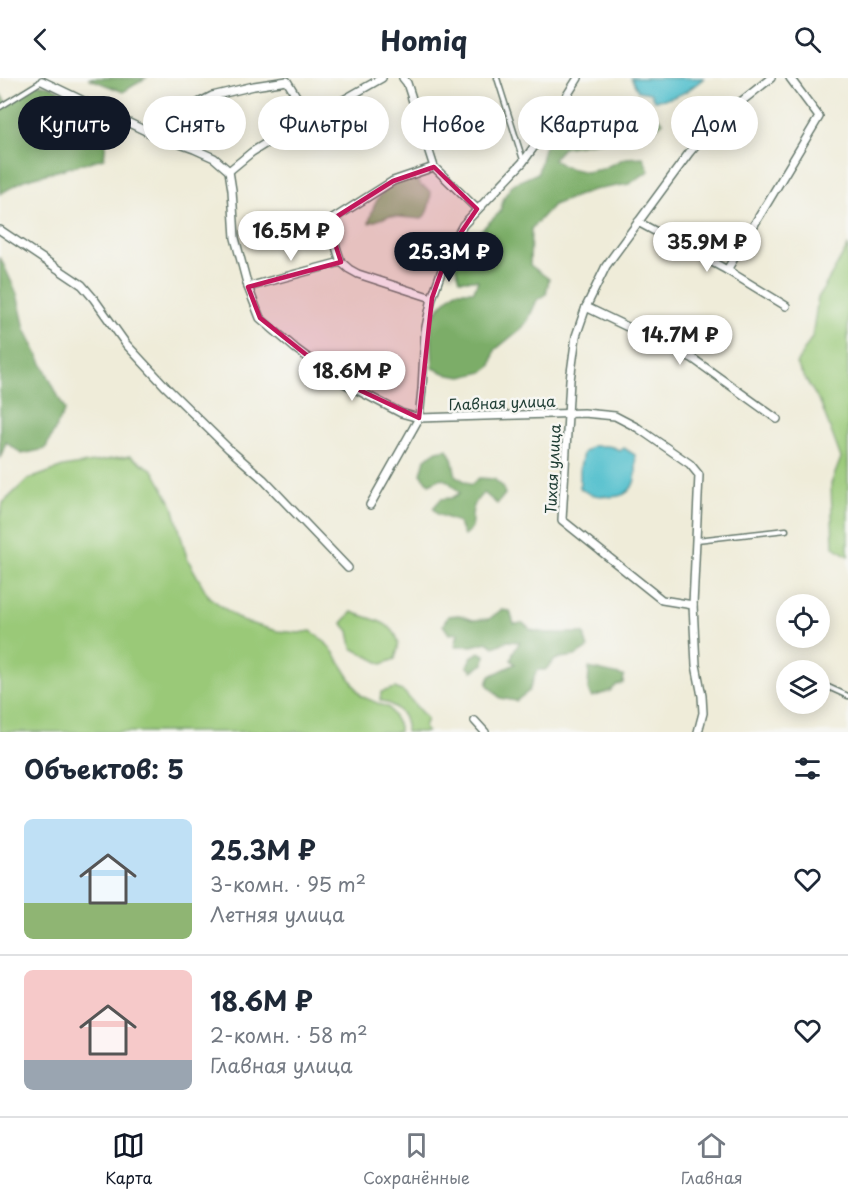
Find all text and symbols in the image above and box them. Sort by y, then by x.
text: Homiq [380,19,468,60]
icon: back [24,23,57,56]
icon: search [791,23,824,56]
chip: Купить [18,96,131,150]
chip: Снять [143,96,246,150]
chip: Фильтры [258,96,389,150]
chip: Новое [401,96,506,150]
chip: Квартира [518,96,659,150]
chip: Дом [671,96,758,150]
pin: 16.5M ₽ [236,211,346,262]
text: 16.5M ₽ [252,215,330,245]
pin: 35.9M ₽ [652,222,762,273]
text: 35.9M ₽ [667,226,747,256]
pin: 25.3M ₽ [394,232,504,283]
text: 25.3M ₽ [408,236,490,266]
pin: 14.7M ₽ [625,315,735,366]
text: 14.7M ₽ [641,319,719,349]
pin: 18.6M ₽ [297,351,407,402]
text: 18.6M ₽ [312,355,392,385]
street label: Главная улица [448,389,556,415]
street label: Тихая улица [538,423,566,515]
map controls [776,594,830,714]
button: locate [776,594,830,648]
button: layers [776,660,830,714]
text: Объектов: 5 [24,749,184,788]
icon: filters [791,752,824,785]
text: 25.3M ₽ [210,830,316,869]
icon: home [72,843,144,915]
icon: heart [791,863,824,896]
text: 3-комн. · 95 m² [210,869,366,899]
text: Летняя улица [210,899,344,929]
text: 18.6M ₽ [210,981,313,1020]
icon: home [72,994,144,1066]
icon: heart [791,1014,824,1047]
text: 2-комн. · 58 m² [210,1020,368,1050]
text: Главная улица [210,1050,353,1080]
tab: Карта [105,1129,152,1189]
tab: Сохранённые [363,1129,470,1189]
tab: Главная [681,1129,743,1189]

